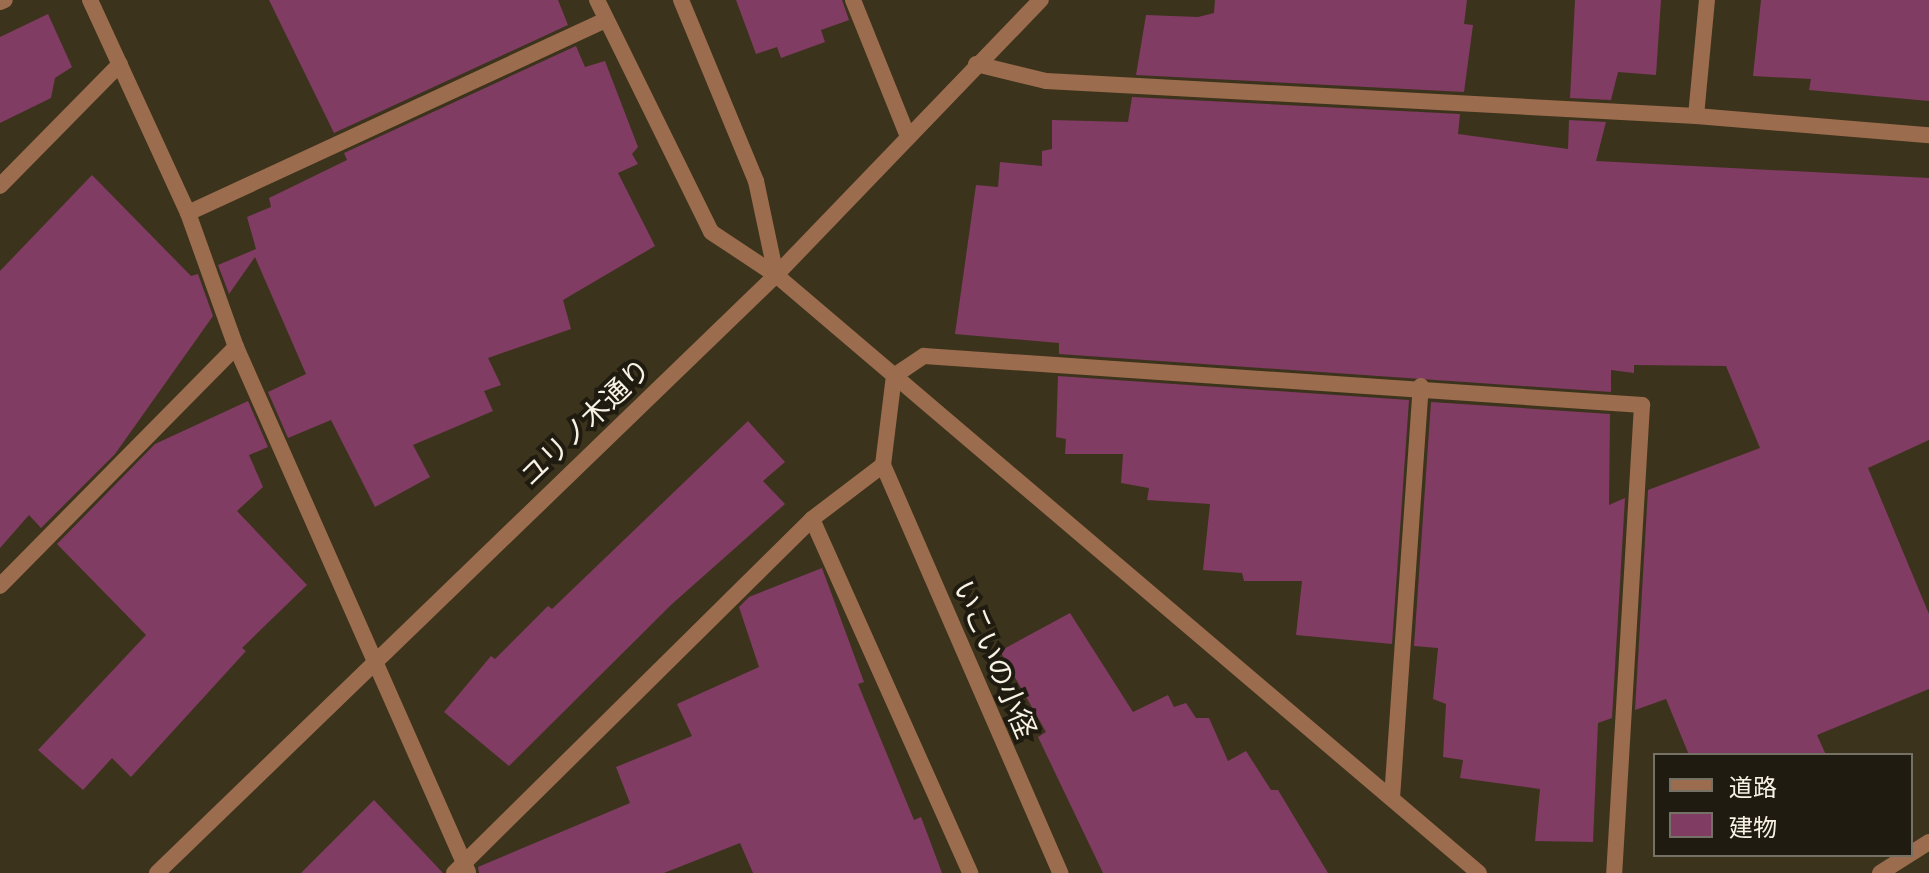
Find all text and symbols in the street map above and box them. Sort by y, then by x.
street label: ユリノ木通り [513,352,657,492]
street label: いこいの小径 [947,575,1043,743]
legend [1653,753,1913,857]
text: 道路 [1729,771,1777,803]
text: 建物 [1729,811,1777,843]

